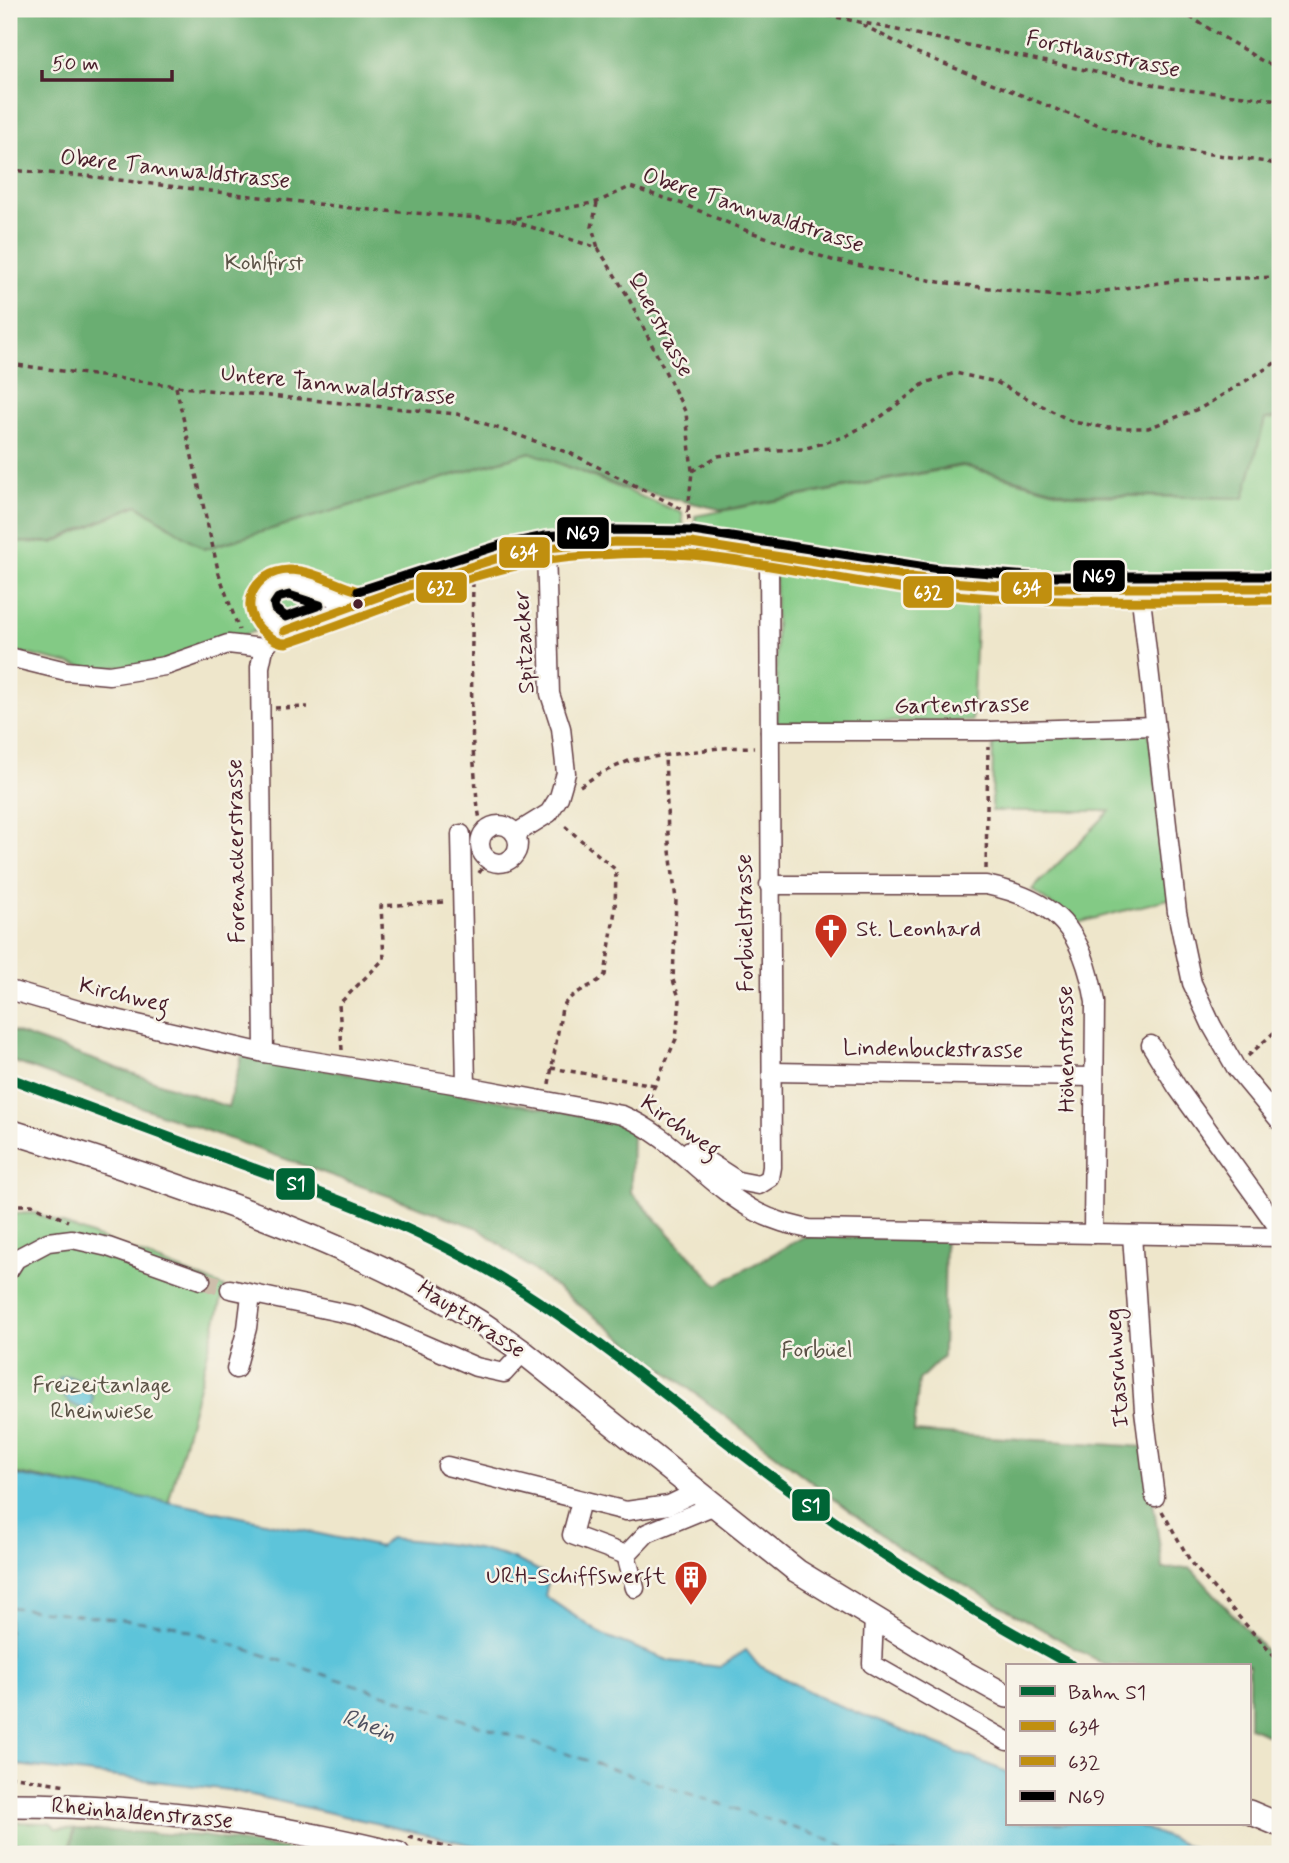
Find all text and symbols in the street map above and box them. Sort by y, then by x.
street label: Forsthausstrasse [1023,24,1183,86]
scale bar [42,38,172,82]
text: 50 m [52,50,99,78]
street label: Obere Tannwaldstrasse [59,143,291,197]
street label: Obere Tannwaldstrasse [638,161,868,261]
park label: Kohlfirst [224,249,304,279]
street label: Querstrasse [620,267,700,383]
street label: Untere Tannwaldstrasse [219,359,457,413]
line badge: N69 [556,516,610,550]
text: N69 [566,522,600,547]
line badge: 634 [498,536,551,569]
text: 634 [510,541,539,566]
line badge: N69 [1072,559,1126,593]
text: N69 [1082,565,1116,590]
line badge: 632 [415,571,468,604]
line badge: 634 [1000,571,1053,605]
line badge: 632 [902,575,955,609]
text: 632 [426,576,456,601]
text: 634 [1013,577,1042,602]
text: 632 [913,581,943,606]
street label: Spitzacker [507,589,543,695]
unlabelled marker [351,597,365,611]
street label: Gartenstrasse [894,690,1030,722]
street label: Forenackerstrasse [220,758,254,944]
street label: Forbüelstrasse [730,854,762,992]
church icon: St. Leonhard [812,911,850,960]
place label: St. Leonhard [856,915,981,945]
street label: Kirchweg [76,971,172,1023]
street label: Höhenstrasse [1051,985,1083,1113]
street label: Lindenbuckstrasse [843,1033,1023,1067]
street label: Kirchweg [633,1088,726,1167]
line badge: S1 [275,1167,316,1201]
text: S1 [286,1172,306,1197]
street label: Hauptstrasse [411,1274,531,1366]
street label: Itasruhweg [1099,1307,1139,1428]
park label: Forbüel [781,1336,853,1366]
park label: Freizeitanlage Rheinwiese [33,1371,172,1427]
line badge: S1 [791,1488,831,1522]
text: S1 [801,1494,821,1519]
building icon: URH-Schiffswerft [672,1558,710,1607]
place label: URH-Schiffswerft [486,1562,666,1592]
legend [1006,1664,1250,1825]
text: Bahn S1 [1068,1679,1146,1707]
water label: Rhein [338,1702,400,1750]
text: 634 [1068,1714,1100,1742]
text: 632 [1068,1749,1100,1777]
text: N69 [1068,1784,1105,1812]
street label: Rheinhaldenstrasse [50,1791,234,1837]

